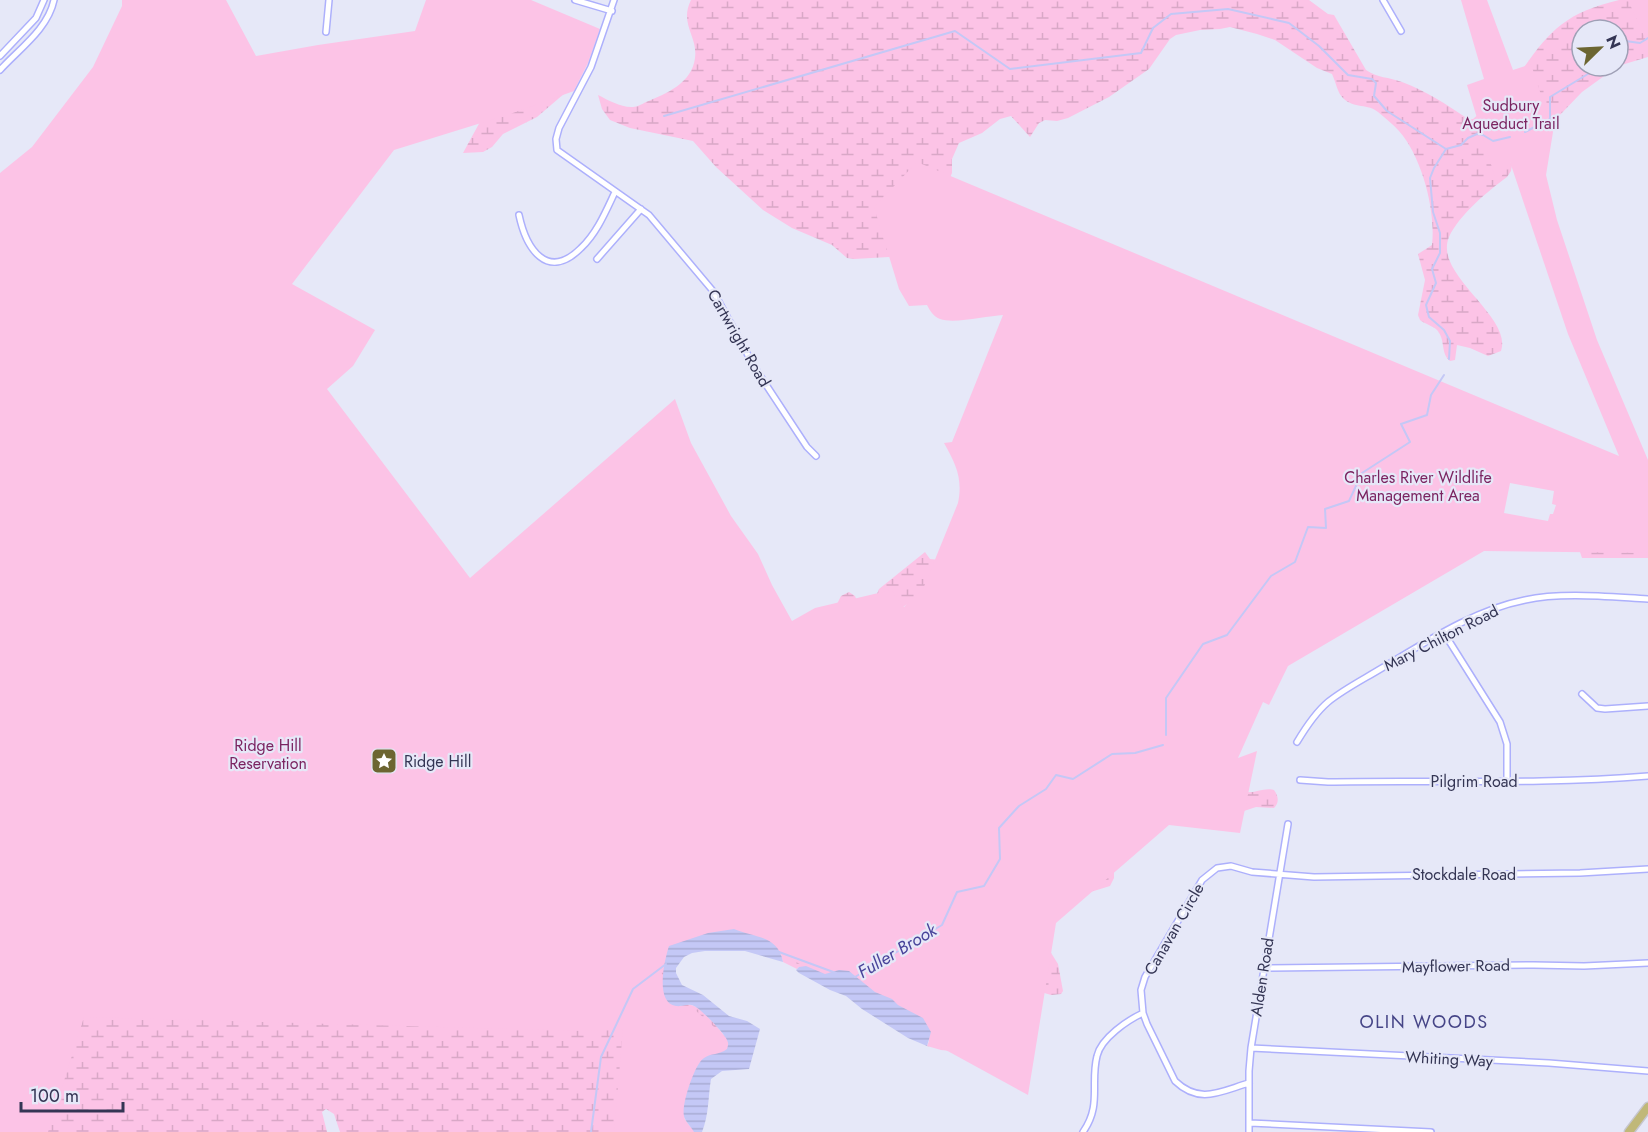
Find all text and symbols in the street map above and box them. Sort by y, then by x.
north arrow [1570,18,1630,78]
text: N [1600,32,1626,53]
park label: Sudbury Aqueduct Trail [1462,94,1560,135]
street label: Cartwright Road [702,285,776,391]
park label: Charles River Wildlife Management Area [1344,466,1492,507]
street label: Mary Chilton Road [1380,599,1502,677]
park label: Ridge Hill Reservation [229,734,307,775]
place icon: Ridge Hill [369,746,399,776]
place label: Ridge Hill [404,750,471,773]
street label: Pilgrim Road [1430,770,1518,793]
street label: Stockdale Road [1412,863,1516,886]
street label: Canavan Circle [1138,879,1210,979]
water label: Fuller Brook [852,916,943,985]
street label: Alden Road [1244,936,1280,1018]
street label: Mayflower Road [1402,954,1510,978]
district label: OLIN WOODS [1359,1009,1489,1035]
street label: Whiting Way [1405,1045,1494,1073]
scale bar [21,1075,123,1113]
text: 100 m [30,1083,79,1109]

